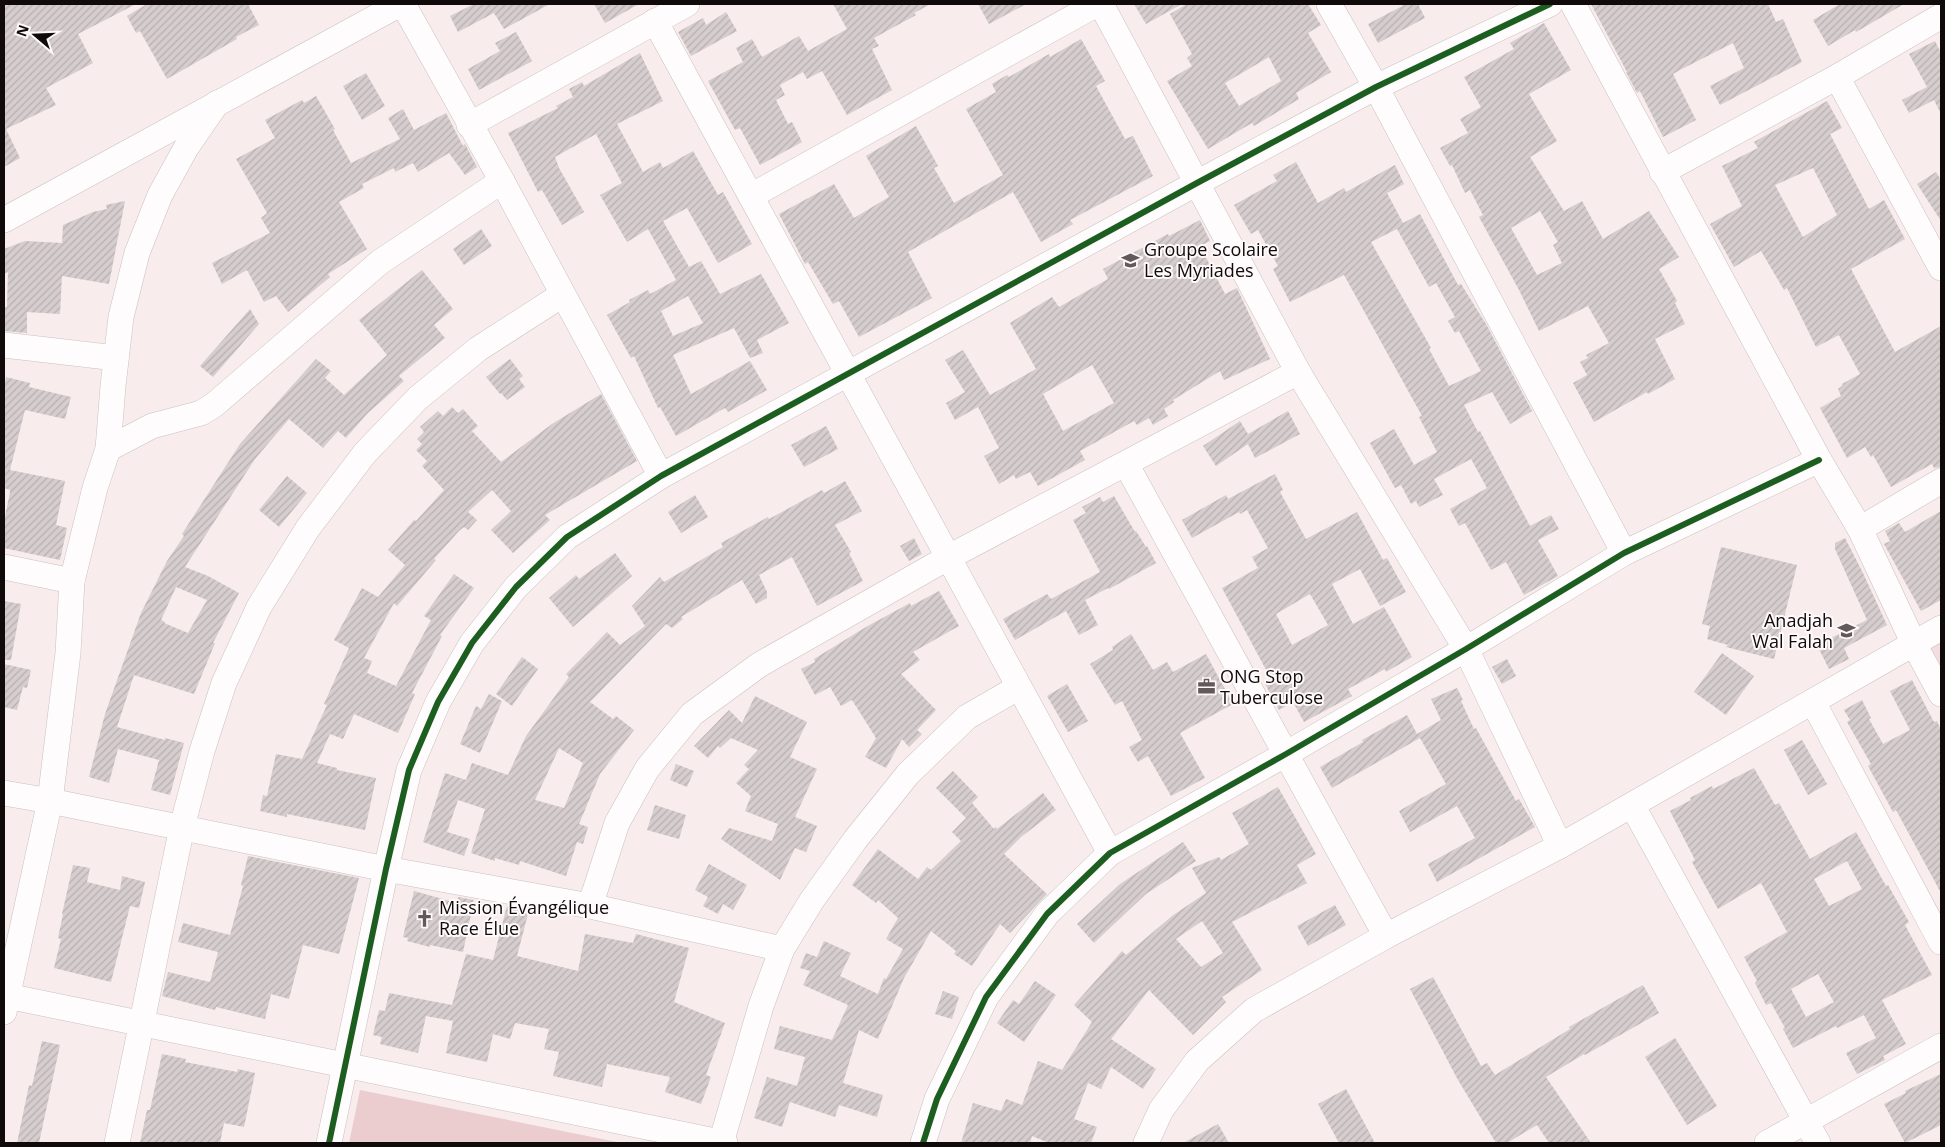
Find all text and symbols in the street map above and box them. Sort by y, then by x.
north arrow [10,10,60,60]
text: N [11,22,33,39]
place label: Groupe Scolaire Les Myriades [1144,237,1278,282]
school or university icon: Groupe Scolaire Les Myriades [1120,250,1140,270]
place label: Anadjah Wal Falah [1752,608,1833,653]
school or university icon: Anadjah Wal Falah [1837,621,1857,641]
place label: ONG Stop Tuberculose [1220,664,1323,709]
office icon: ONG Stop Tuberculose [1196,677,1216,697]
place label: Mission Évangélique Race Élue [439,895,609,940]
church icon: Mission Évangélique Race Élue [415,908,435,928]

